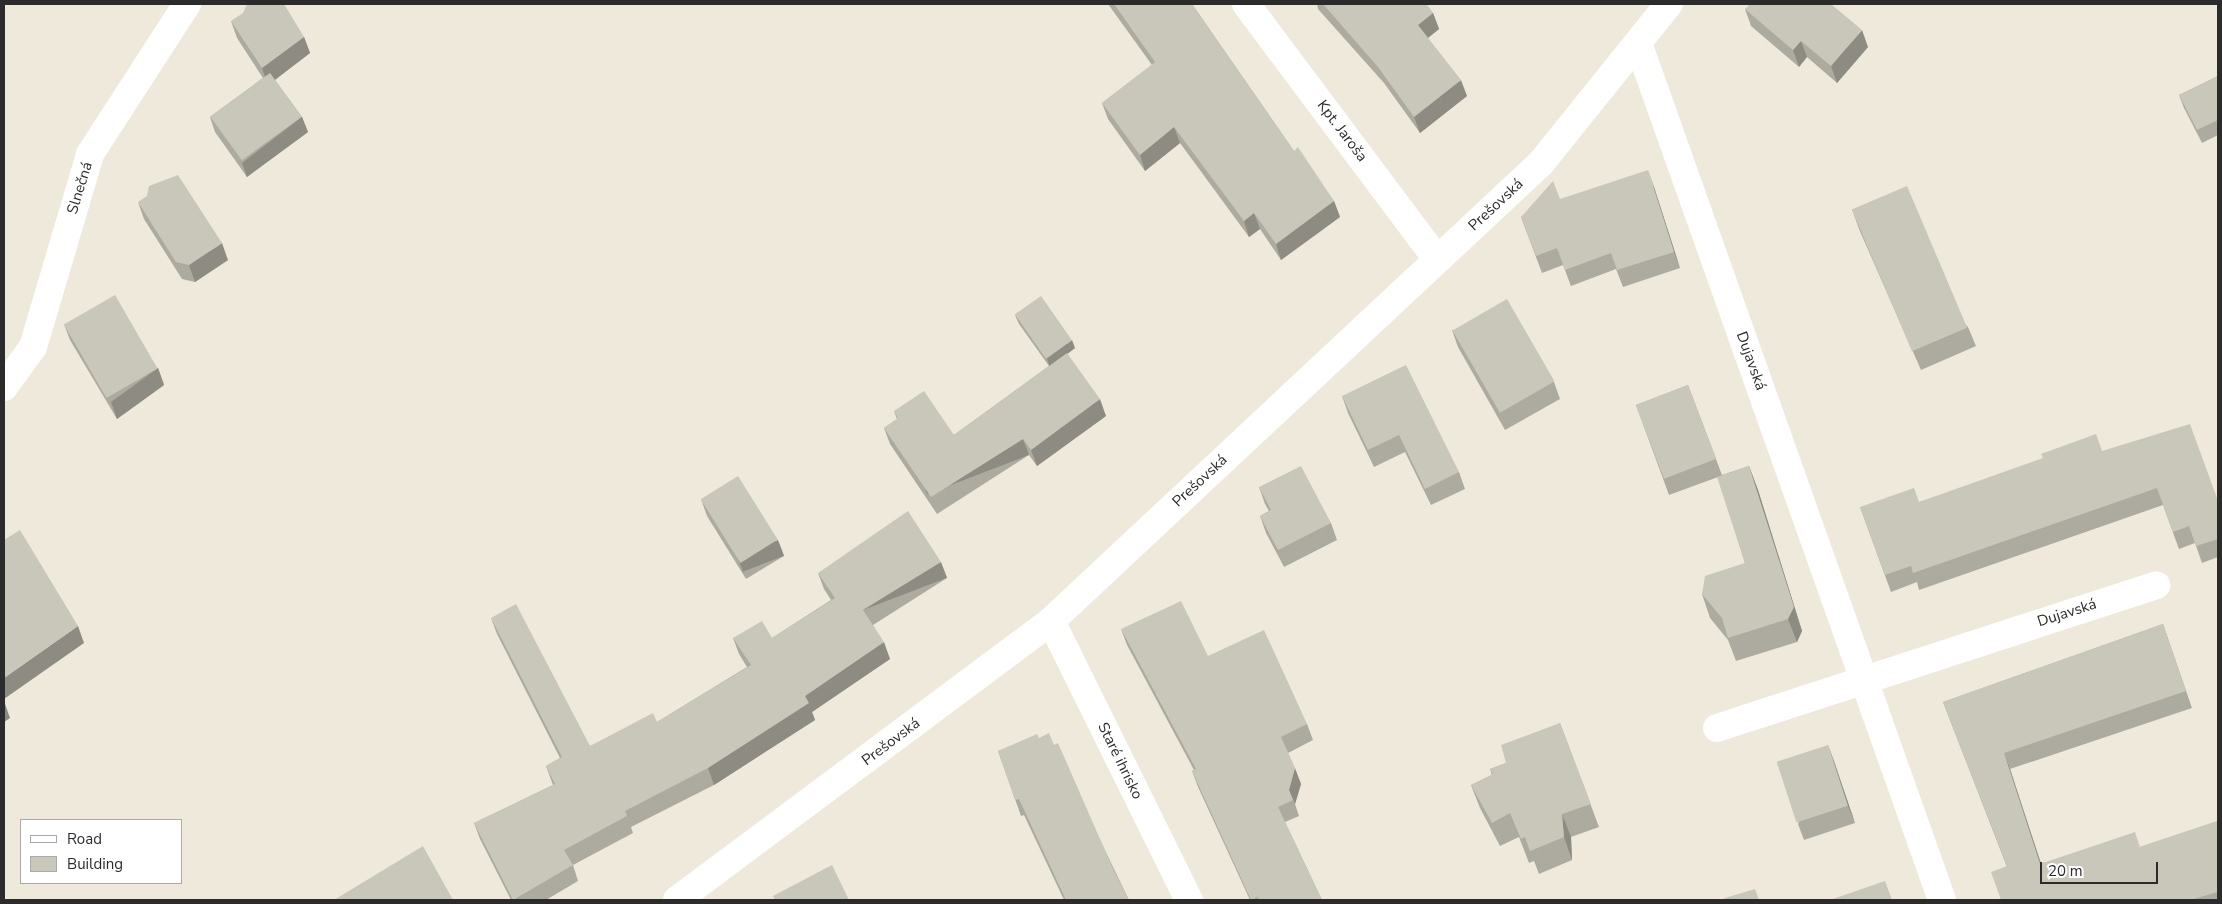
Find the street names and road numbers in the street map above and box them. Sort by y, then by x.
street label: Kpt. Jaroša [1313,97,1371,165]
street label: Slnečná [64,160,96,216]
street label: Prešovská [1465,175,1527,235]
street label: Dujavská [1732,329,1770,393]
street label: Prešovská [1169,451,1231,511]
street label: Dujavská [2035,595,2099,631]
street label: Prešovská [858,714,924,770]
street label: Staré ihrisko [1094,720,1146,802]

